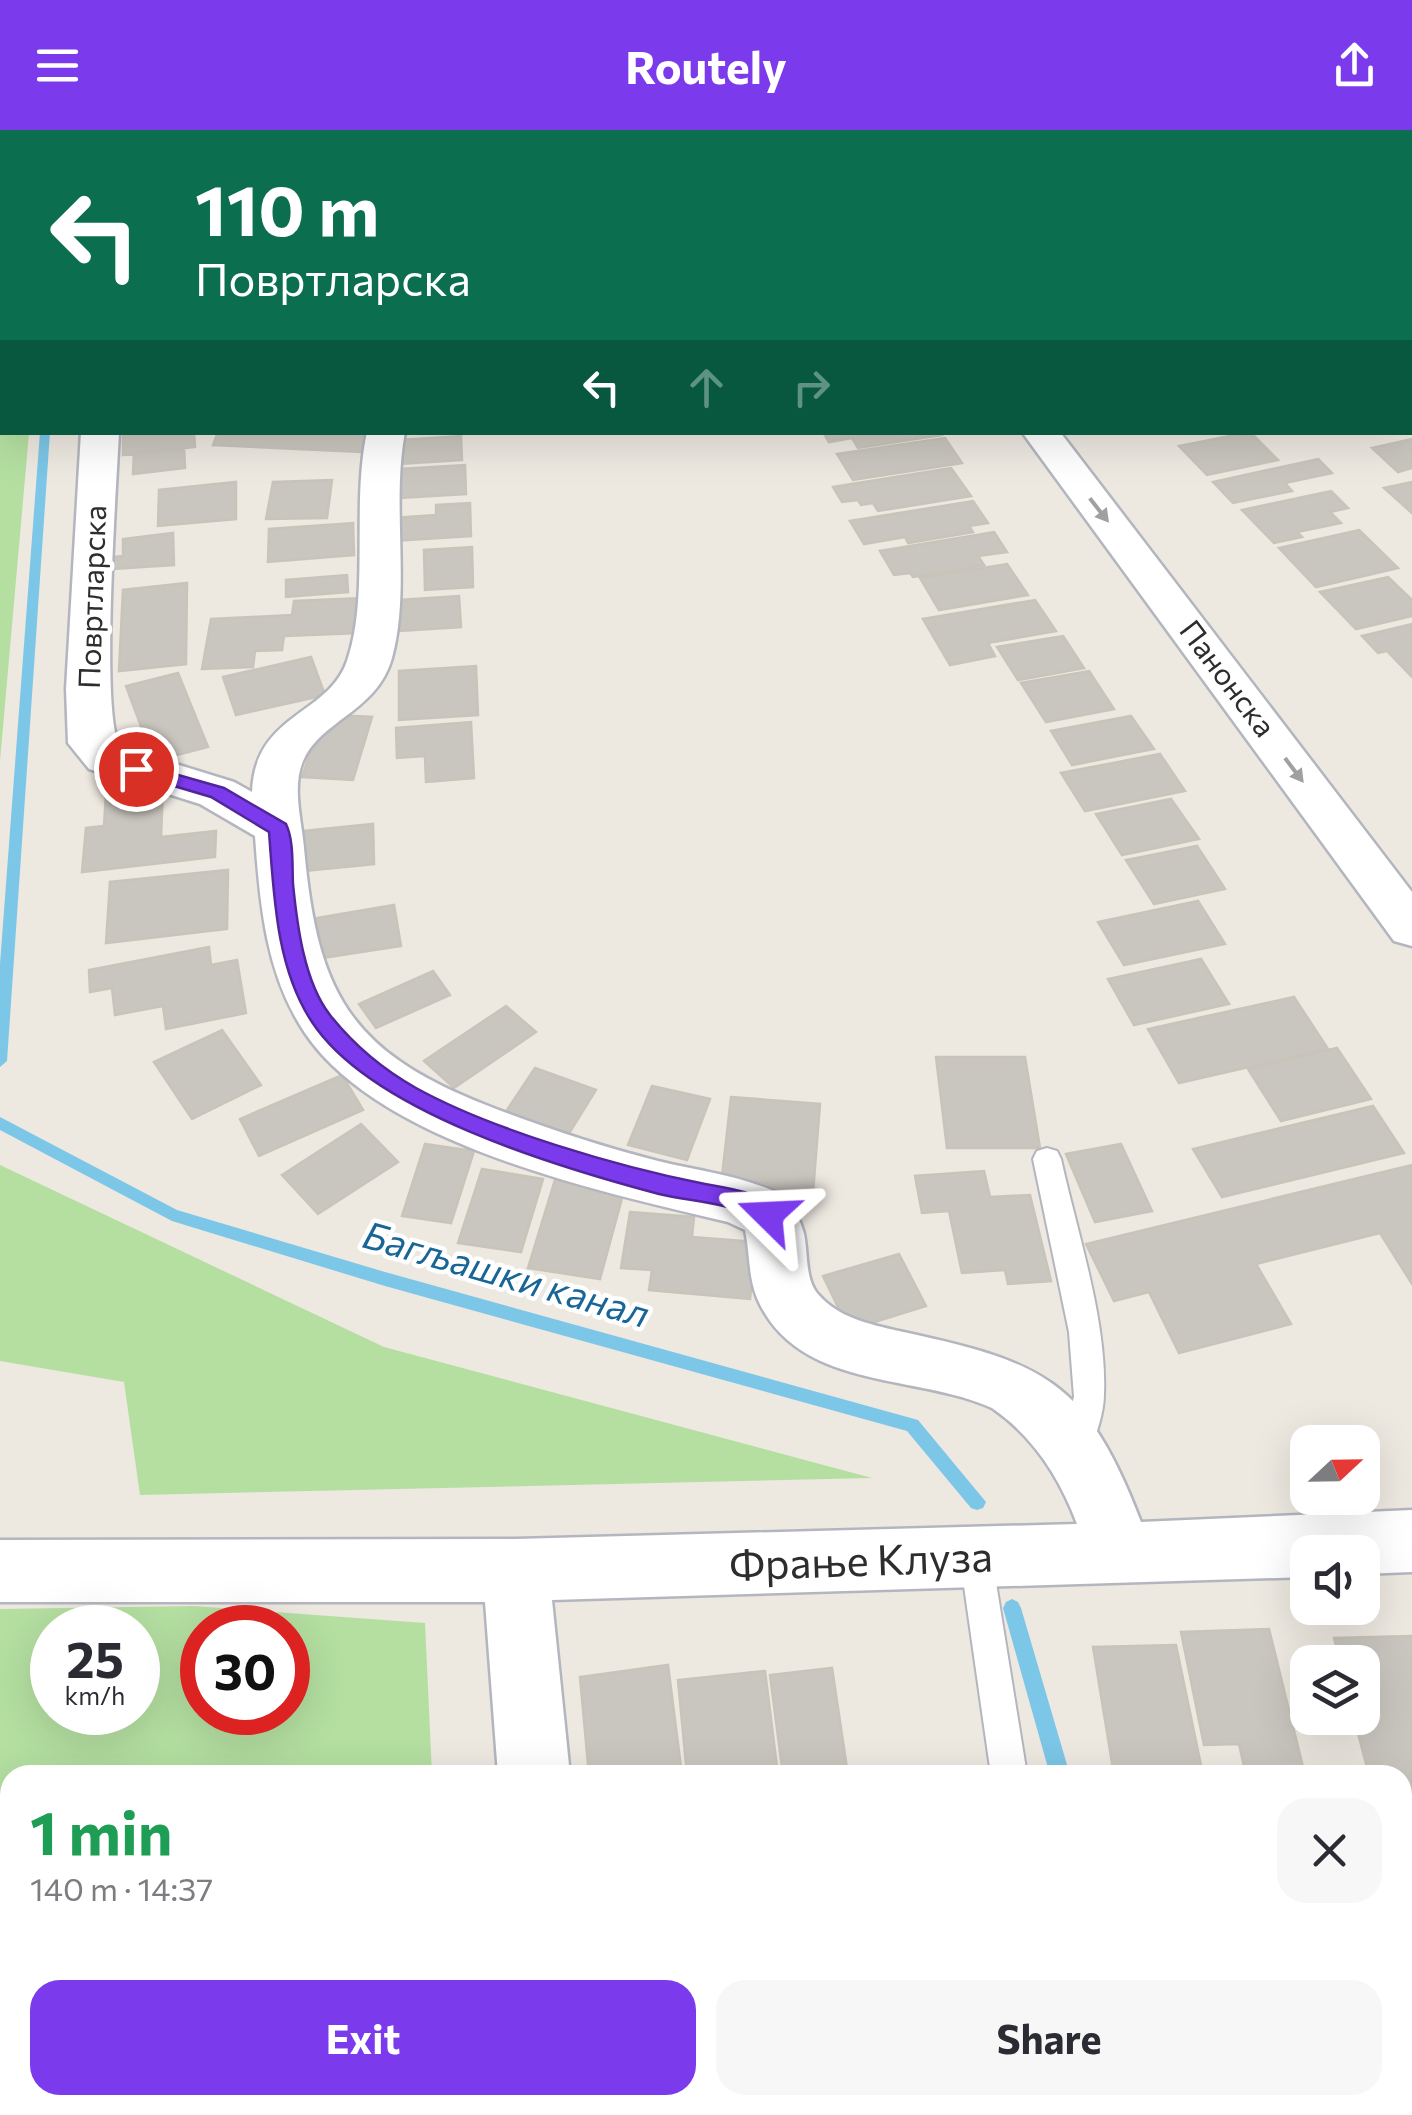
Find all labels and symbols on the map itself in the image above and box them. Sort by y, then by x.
one-way arrow [1089,497,1109,523]
street label: Повртларска [69,504,112,689]
street label: Панонска [1173,612,1285,743]
pin [94,727,179,812]
one-way arrow [1284,757,1304,783]
position arrow [716,1163,820,1267]
water label: Багљашки канал [358,1209,655,1336]
north arrow [1290,1425,1380,1515]
street label: Фрање Клуза [728,1528,994,1590]
speed limit sign: 30 [180,1605,310,1735]

